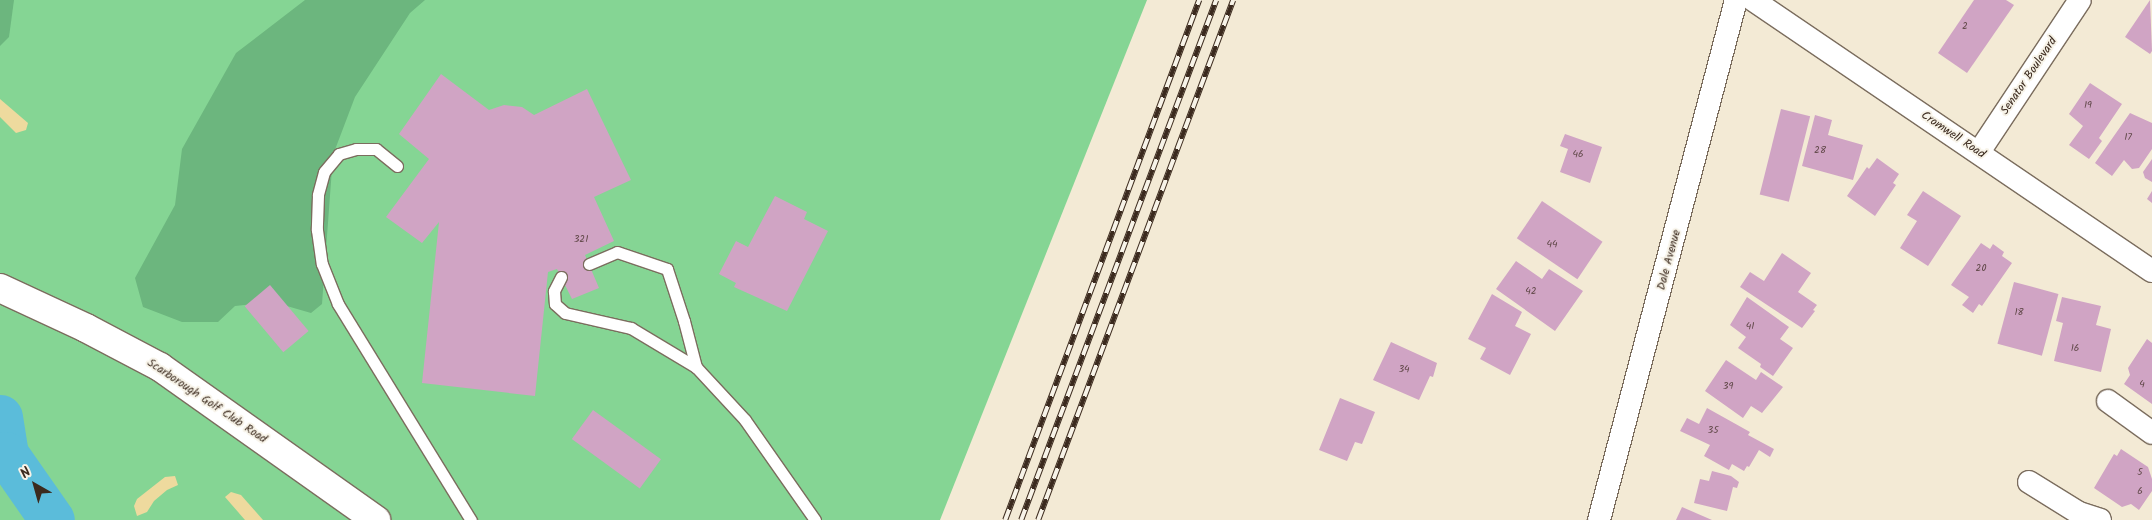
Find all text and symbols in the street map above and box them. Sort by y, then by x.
house number: 2 [1962,21,1968,33]
street label: Senator Boulevard [1998,34,2060,118]
house number: 19 [2084,100,2092,112]
street label: Cromwell Road [1918,108,1988,162]
house number: 17 [2124,132,2132,144]
house number: 28 [1814,145,1826,157]
house number: 46 [1572,149,1584,161]
street label: Dale Avenue [1654,228,1684,292]
house number: 321 [574,234,588,246]
house number: 44 [1546,239,1558,251]
house number: 20 [1976,263,1986,275]
house number: 42 [1525,286,1537,298]
house number: 18 [2014,307,2024,319]
house number: 41 [1746,321,1754,333]
house number: 16 [2071,343,2079,355]
street label: Scarborough Golf Club Road [144,356,270,446]
house number: 34 [1398,364,1410,376]
house number: 4 [2139,379,2145,391]
house number: 39 [1723,381,1733,393]
house number: 35 [1707,425,1719,437]
north arrow [10,460,60,510]
text: N [16,462,36,485]
house number: 5 [2137,467,2143,479]
house number: 6 [2137,486,2143,498]

